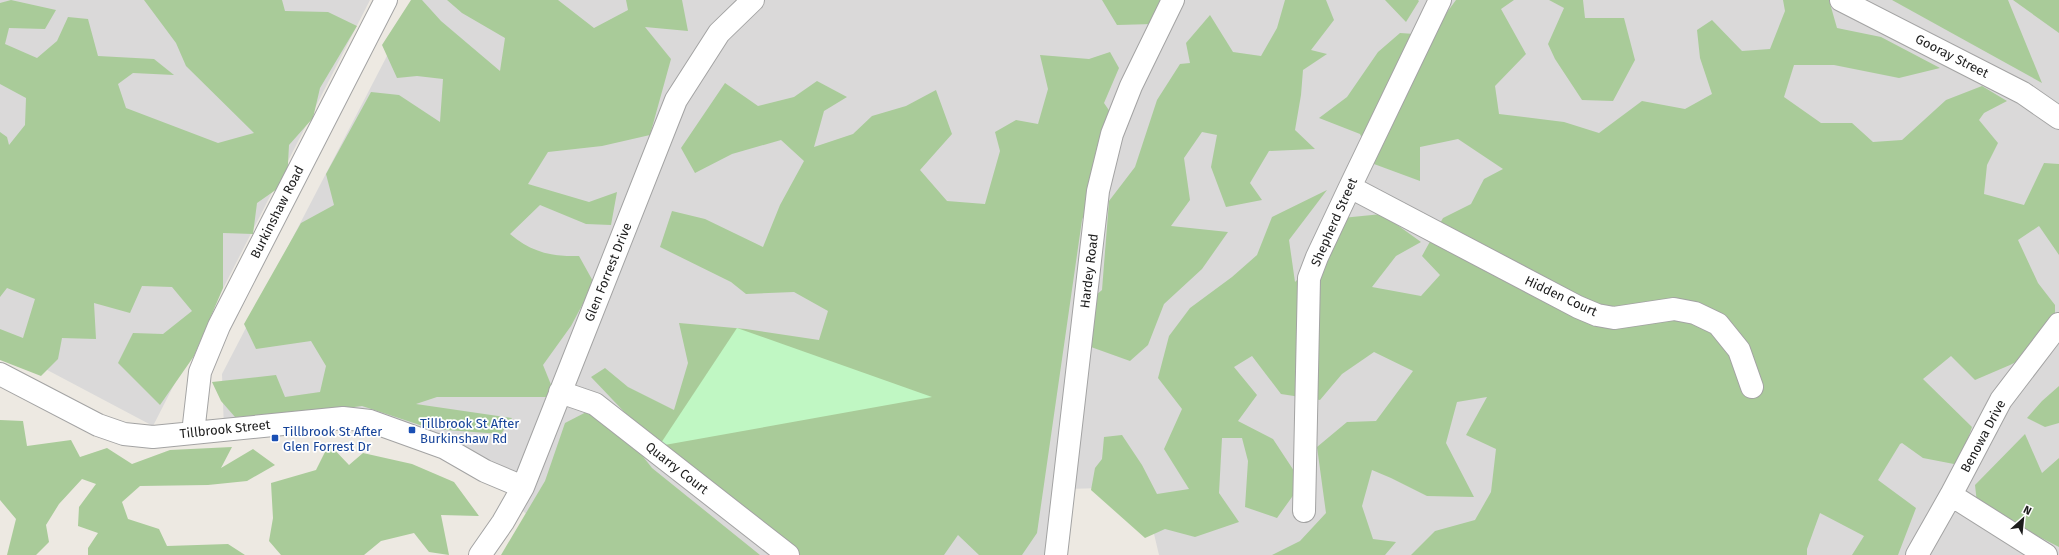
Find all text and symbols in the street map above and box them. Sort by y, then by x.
street label: Gooray Street [1913,31,1991,81]
street label: Burkinshaw Road [247,163,307,261]
street label: Shepherd Street [1308,175,1360,269]
street label: Glen Forrest Drive [581,220,635,324]
street label: Hardey Road [1077,233,1101,309]
street label: Hidden Court [1522,273,1600,319]
street label: Benowa Drive [1958,397,2008,475]
place label: Tillbrook St After Burkinshaw Rd [420,416,519,446]
street label: Tillbrook Street [179,417,271,441]
place label: Tillbrook St After Glen Forrest Dr [283,424,382,454]
marker: Tillbrook St After Burkinshaw Rd [407,425,417,435]
marker: Tillbrook St After Glen Forrest Dr [270,433,280,443]
street label: Quarry Court [643,439,712,497]
north arrow [2003,499,2043,539]
text: N [2021,503,2034,518]

